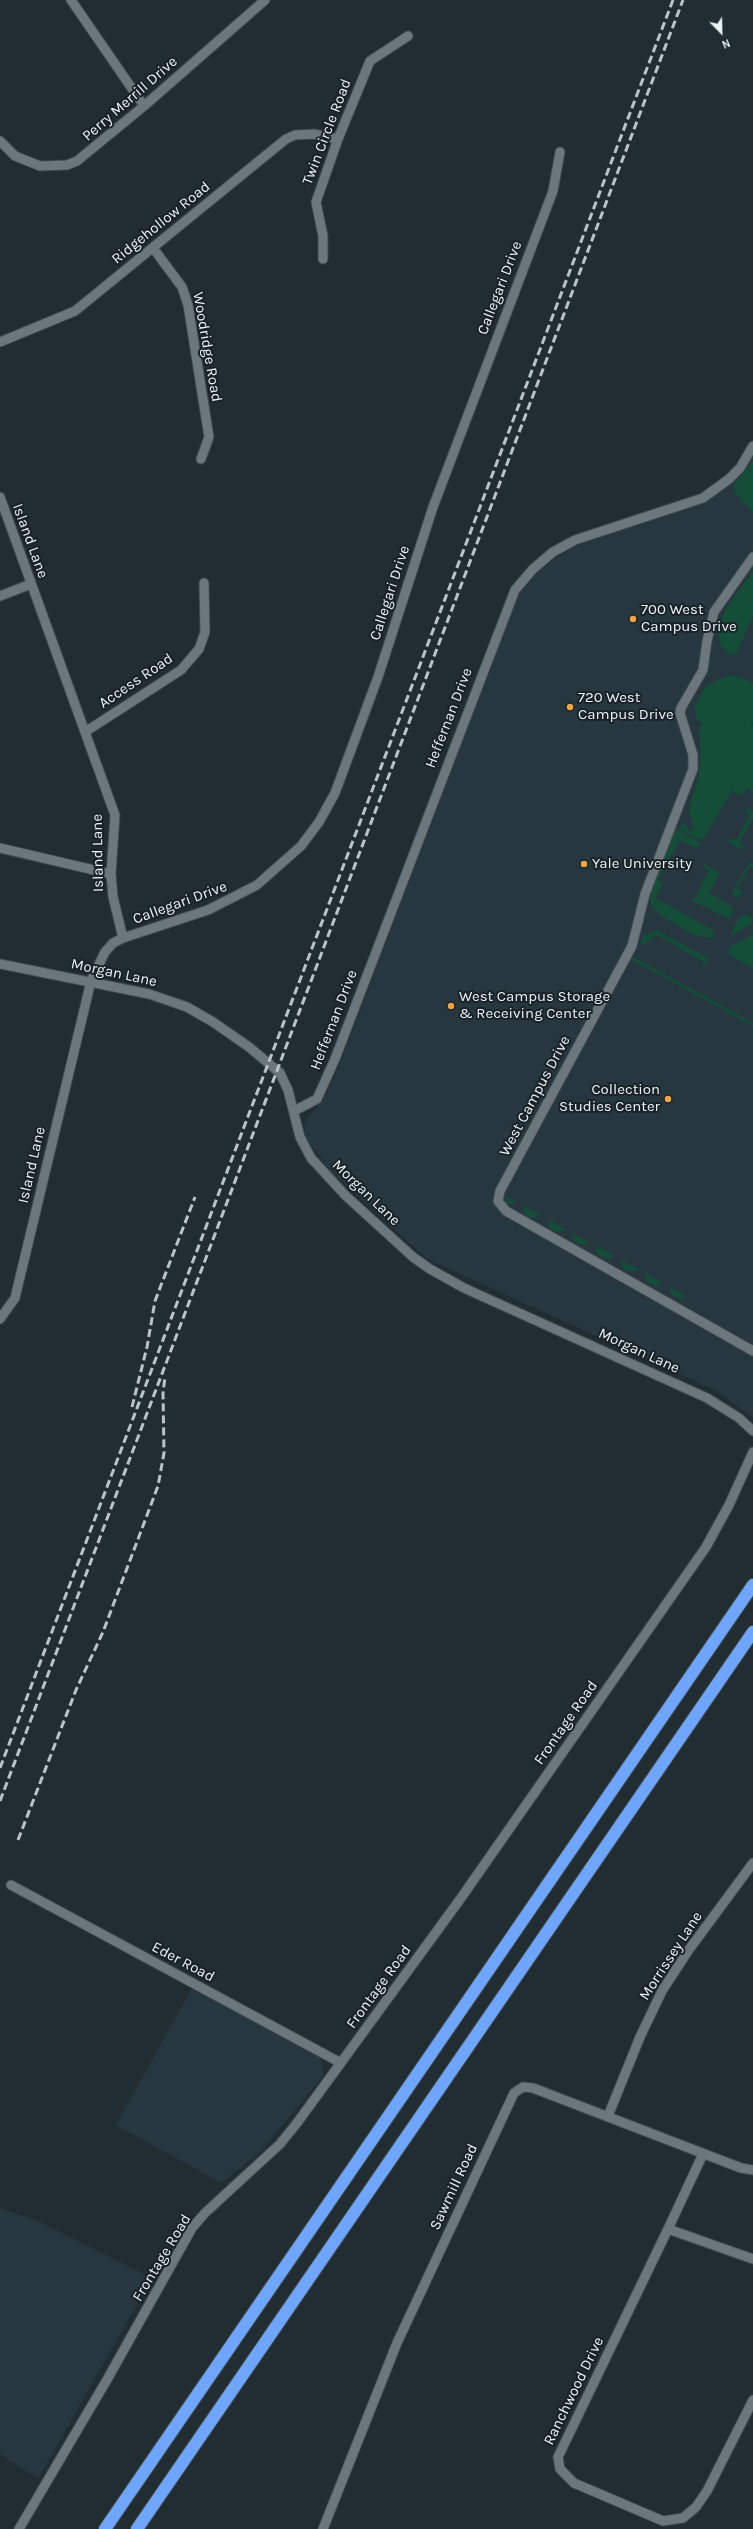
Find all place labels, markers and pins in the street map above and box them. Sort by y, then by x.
place label: 700 West Campus Drive [641,601,737,636]
marker: 700 West Campus Drive [628,614,638,624]
place label: 720 West Campus Drive [578,689,674,724]
marker: 720 West Campus Drive [565,702,575,712]
place label: Yale University [592,855,692,873]
marker: Yale University [579,859,589,869]
place label: West Campus Storage & Receiving Center [459,988,610,1023]
marker: West Campus Storage & Receiving Center [446,1001,456,1011]
place label: Collection Studies Center [559,1081,660,1116]
marker: Collection Studies Center [663,1094,673,1104]

